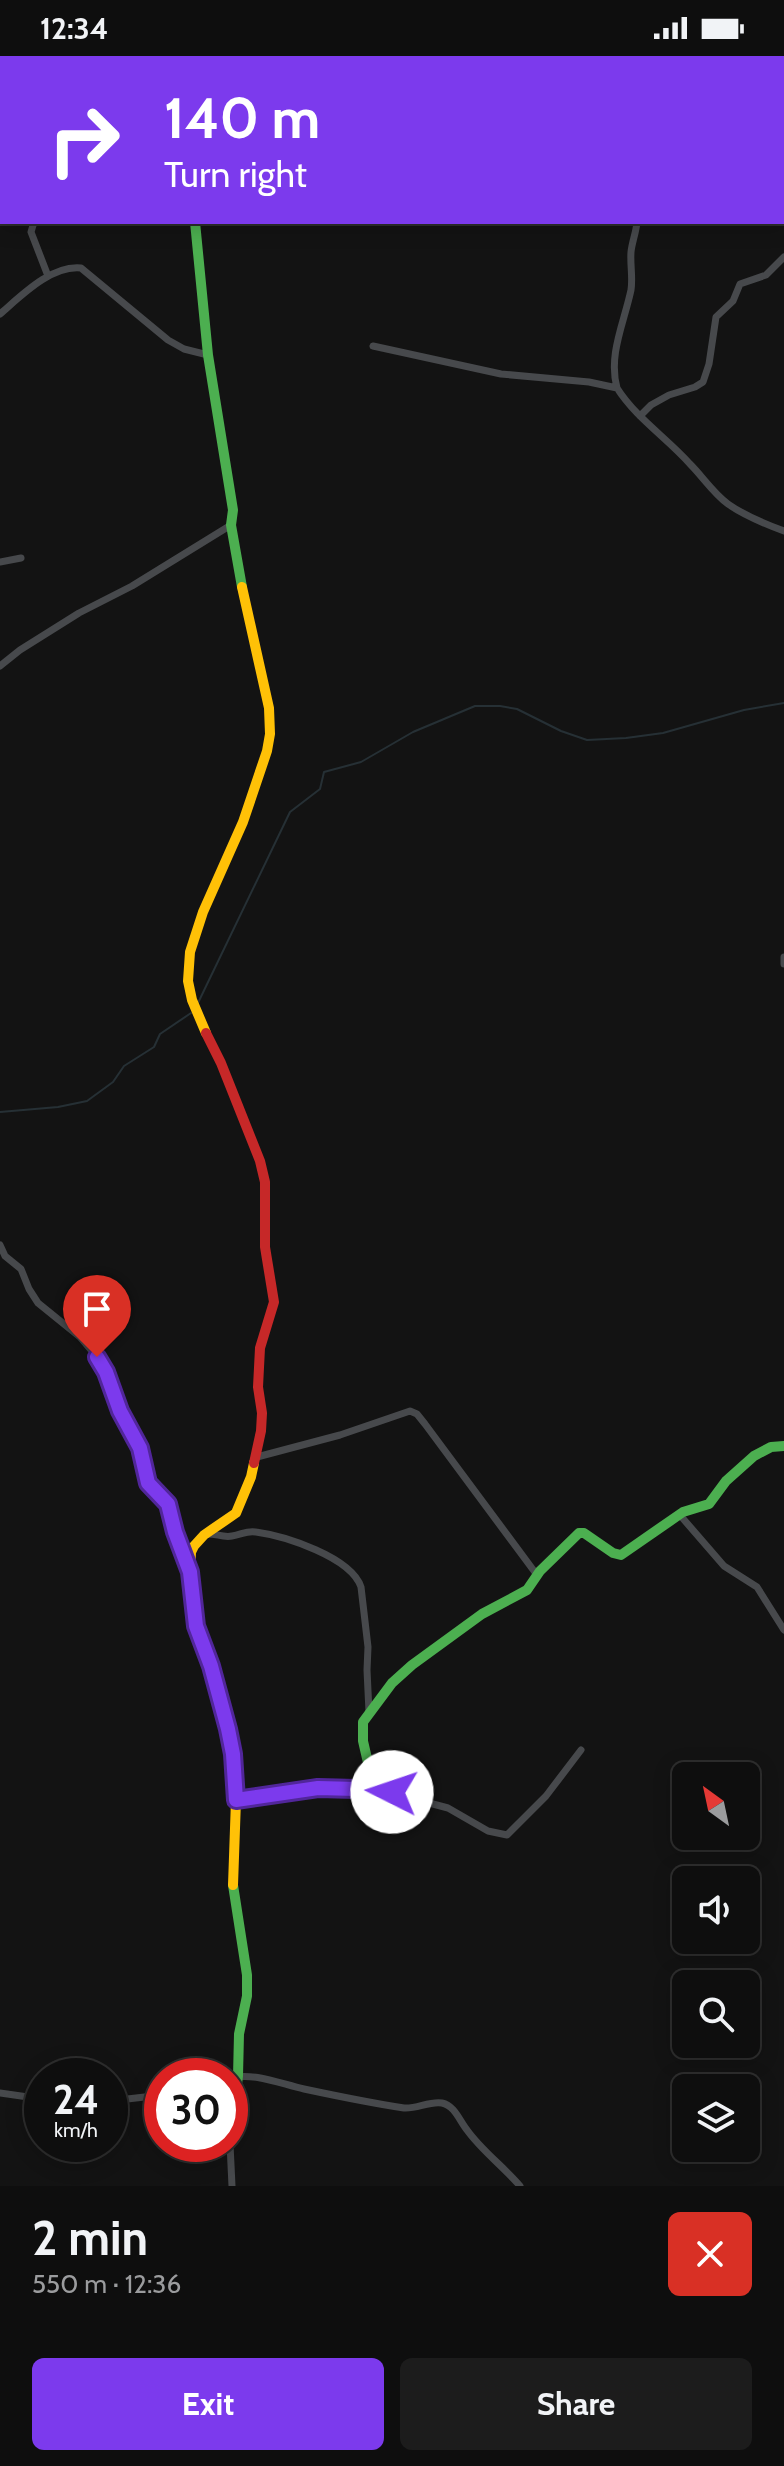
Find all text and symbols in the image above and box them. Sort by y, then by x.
text: 12:34 [40,10,108,47]
text: 140 m [164,84,320,152]
icon: right [32,88,136,192]
text: Turn right [164,152,307,196]
pin [63,1275,131,1357]
icon: arrive [75,1287,119,1331]
position arrow [350,1750,434,1834]
north arrow [672,1762,760,1850]
map controls [672,1762,760,2162]
button: sound [672,1866,760,1954]
button: search [672,1970,760,2058]
speed limit sign: 30 [144,2058,248,2162]
button: layers [672,2074,760,2162]
text: 24 [53,2075,99,2124]
text: km/h [54,2118,98,2142]
text: 2 min [32,2209,148,2267]
button: close [668,2212,752,2296]
text: 550 m · 12:36 [32,2268,181,2300]
button: Exit [32,2358,384,2450]
button: Share [400,2358,752,2450]

